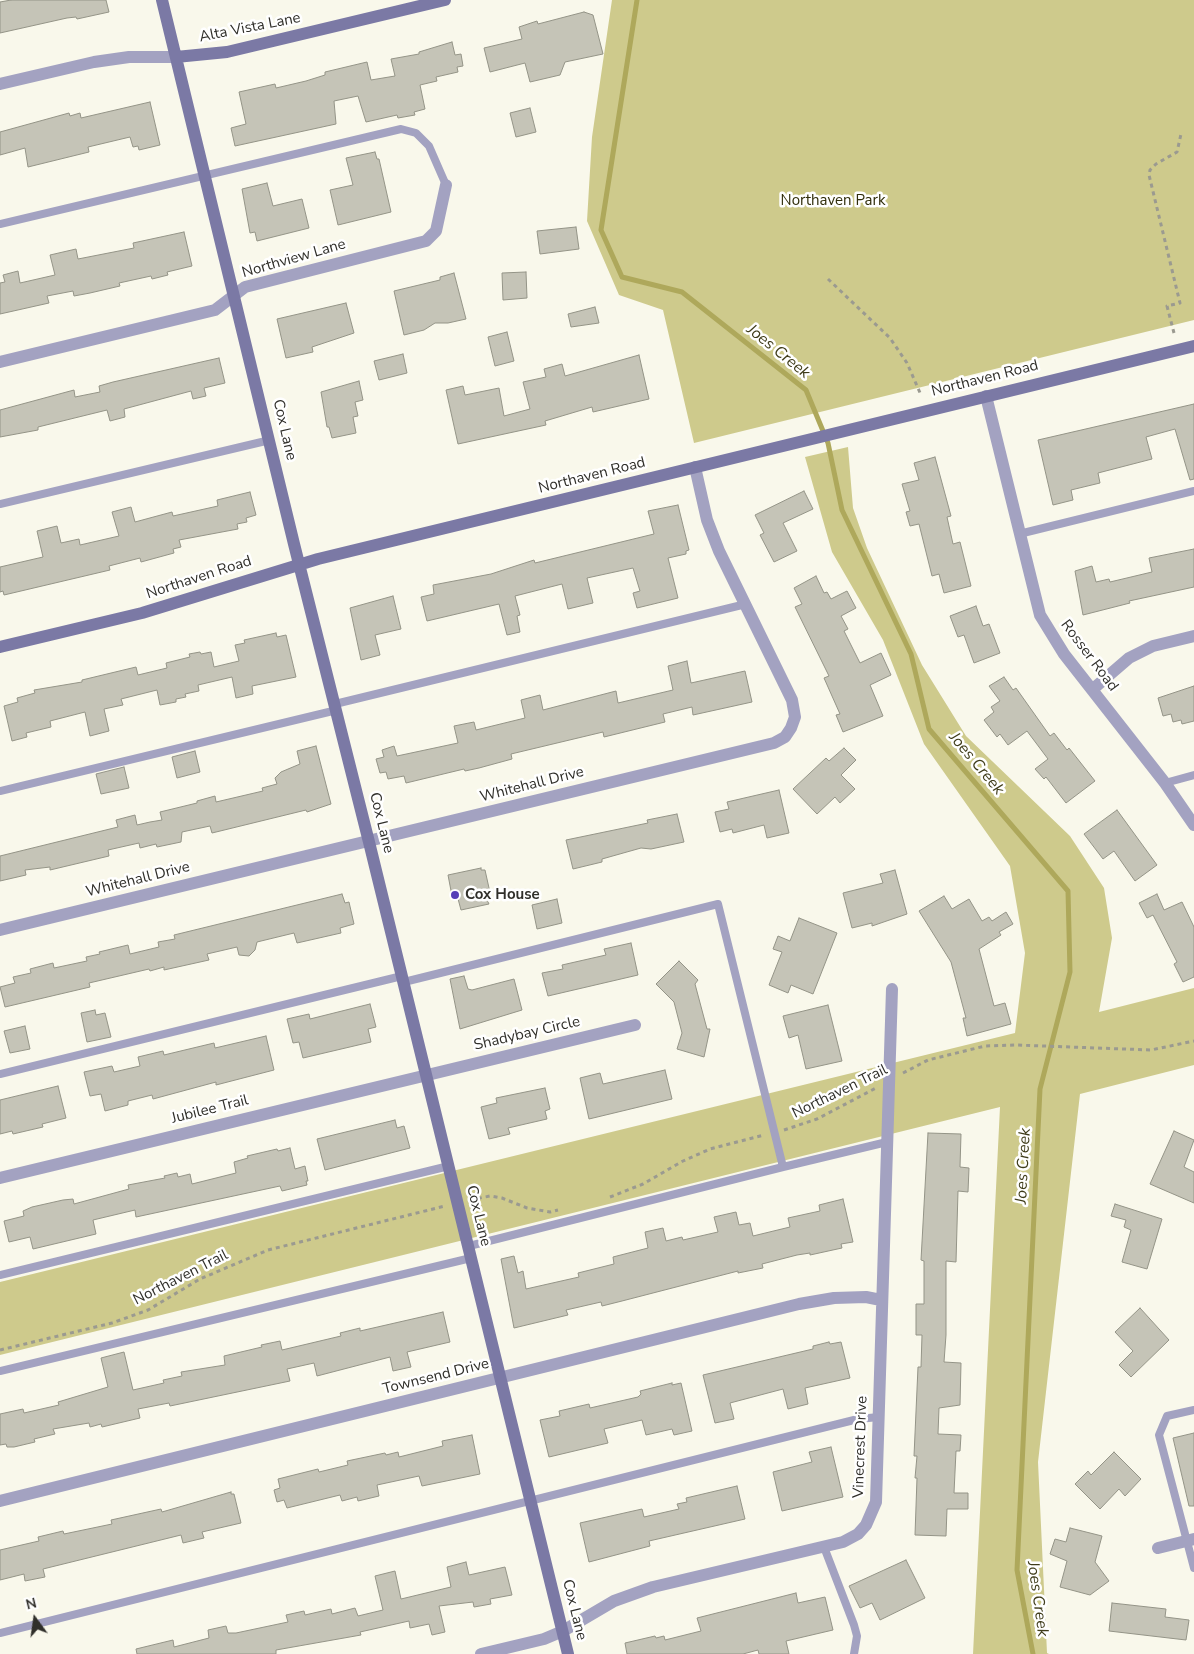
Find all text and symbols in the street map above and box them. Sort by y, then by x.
street label: Alta Vista Lane [198,9,302,47]
park label: Northaven Park [781,192,885,210]
street label: Northview Lane [240,236,348,282]
water label: Joes Creek [742,321,814,383]
street label: Northaven Road [930,357,1040,401]
street label: Cox Lane [268,398,300,462]
street label: Northaven Road [537,454,647,498]
street label: Northaven Road [144,552,254,604]
street label: Rosser Road [1056,617,1122,695]
water label: Joes Creek [944,729,1008,799]
street label: Whitehall Drive [478,763,586,807]
street label: Cox Lane [365,791,397,855]
street label: Whitehall Drive [84,858,192,902]
place label: Cox House [465,886,540,904]
marker: Cox House [449,889,461,901]
street label: Shadybay Circle [472,1013,582,1055]
street label: Northaven Trail [789,1061,891,1123]
street label: Jubilee Trail [170,1092,250,1128]
water label: Joes Creek [1012,1128,1036,1204]
street label: Cox Lane [462,1184,494,1248]
street label: Northaven Trail [131,1246,231,1310]
street label: Townsend Drive [381,1355,491,1399]
street label: Vinecrest Drive [850,1396,872,1498]
water label: Joes Creek [1022,1560,1052,1638]
street label: Cox Lane [558,1578,590,1642]
text: N [24,1593,39,1614]
north arrow [10,1594,60,1644]

